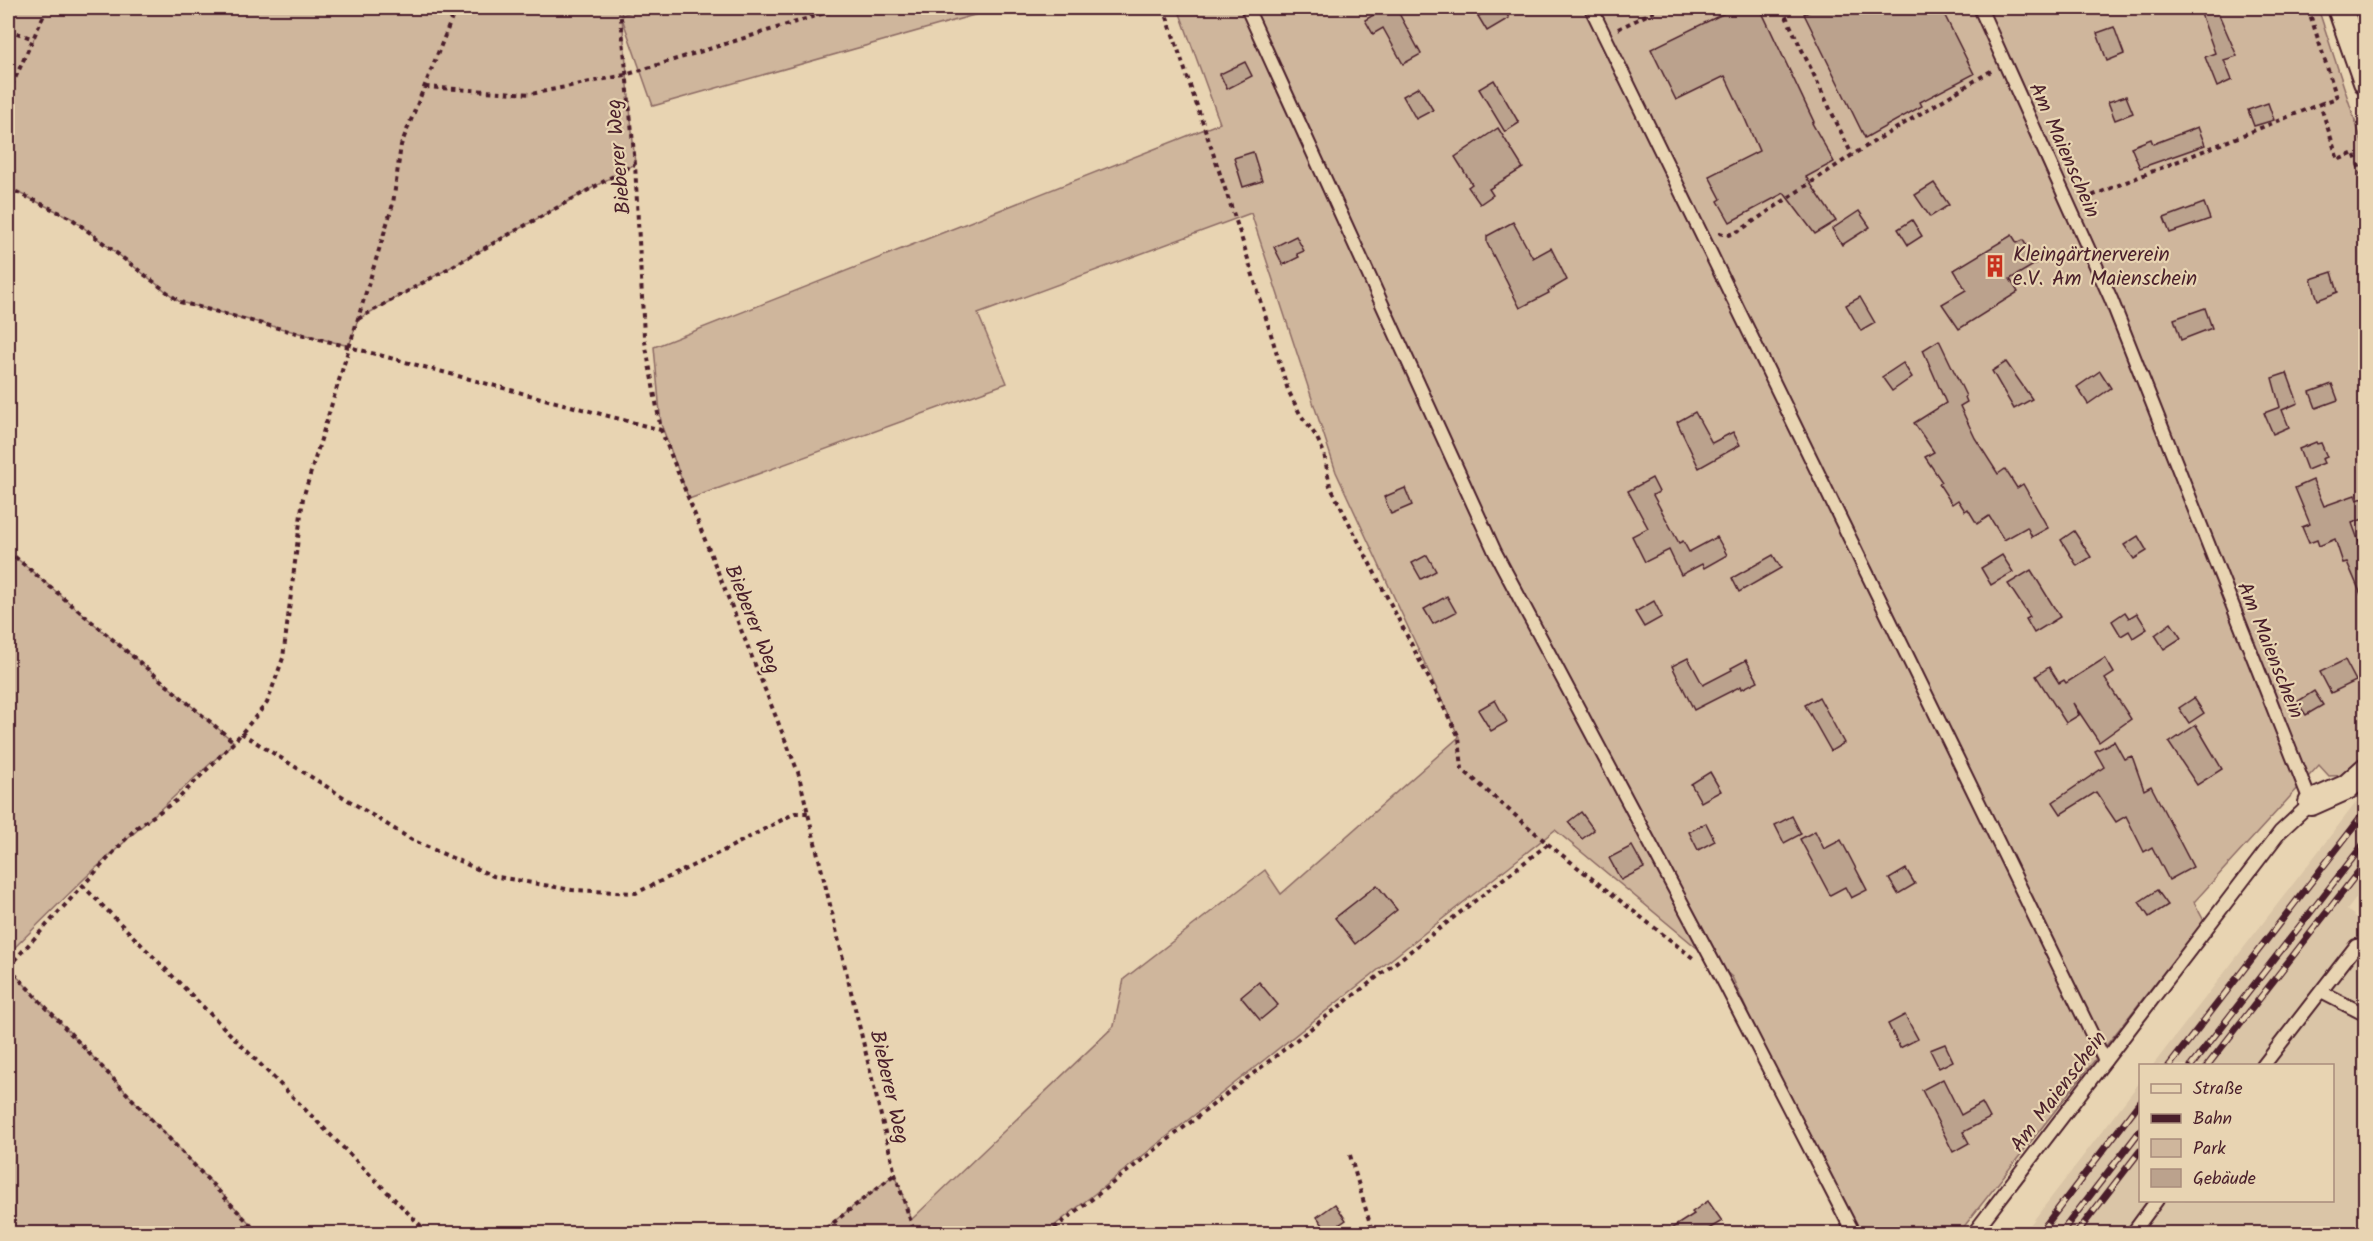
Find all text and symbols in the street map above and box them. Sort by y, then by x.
street label: Am Maienschein [2019,78,2108,224]
street label: Bieberer Weg [598,98,641,216]
place label: Kleingärtnerverein e.V. Am Maienschein [2013,239,2197,296]
building icon: Kleingärtnerverein e.V. Am Maienschein [1982,253,2008,279]
street label: Bieberer Weg [715,560,789,679]
street label: Am Maienschein [2227,577,2312,724]
street label: Am Maienschein [2002,1024,2116,1160]
street label: Bieberer Weg [859,1027,918,1148]
legend [2139,1064,2334,1202]
text: Straße [2193,1075,2243,1104]
text: Bahn [2193,1105,2232,1134]
text: Park [2193,1135,2226,1164]
text: Gebäude [2193,1165,2256,1194]

